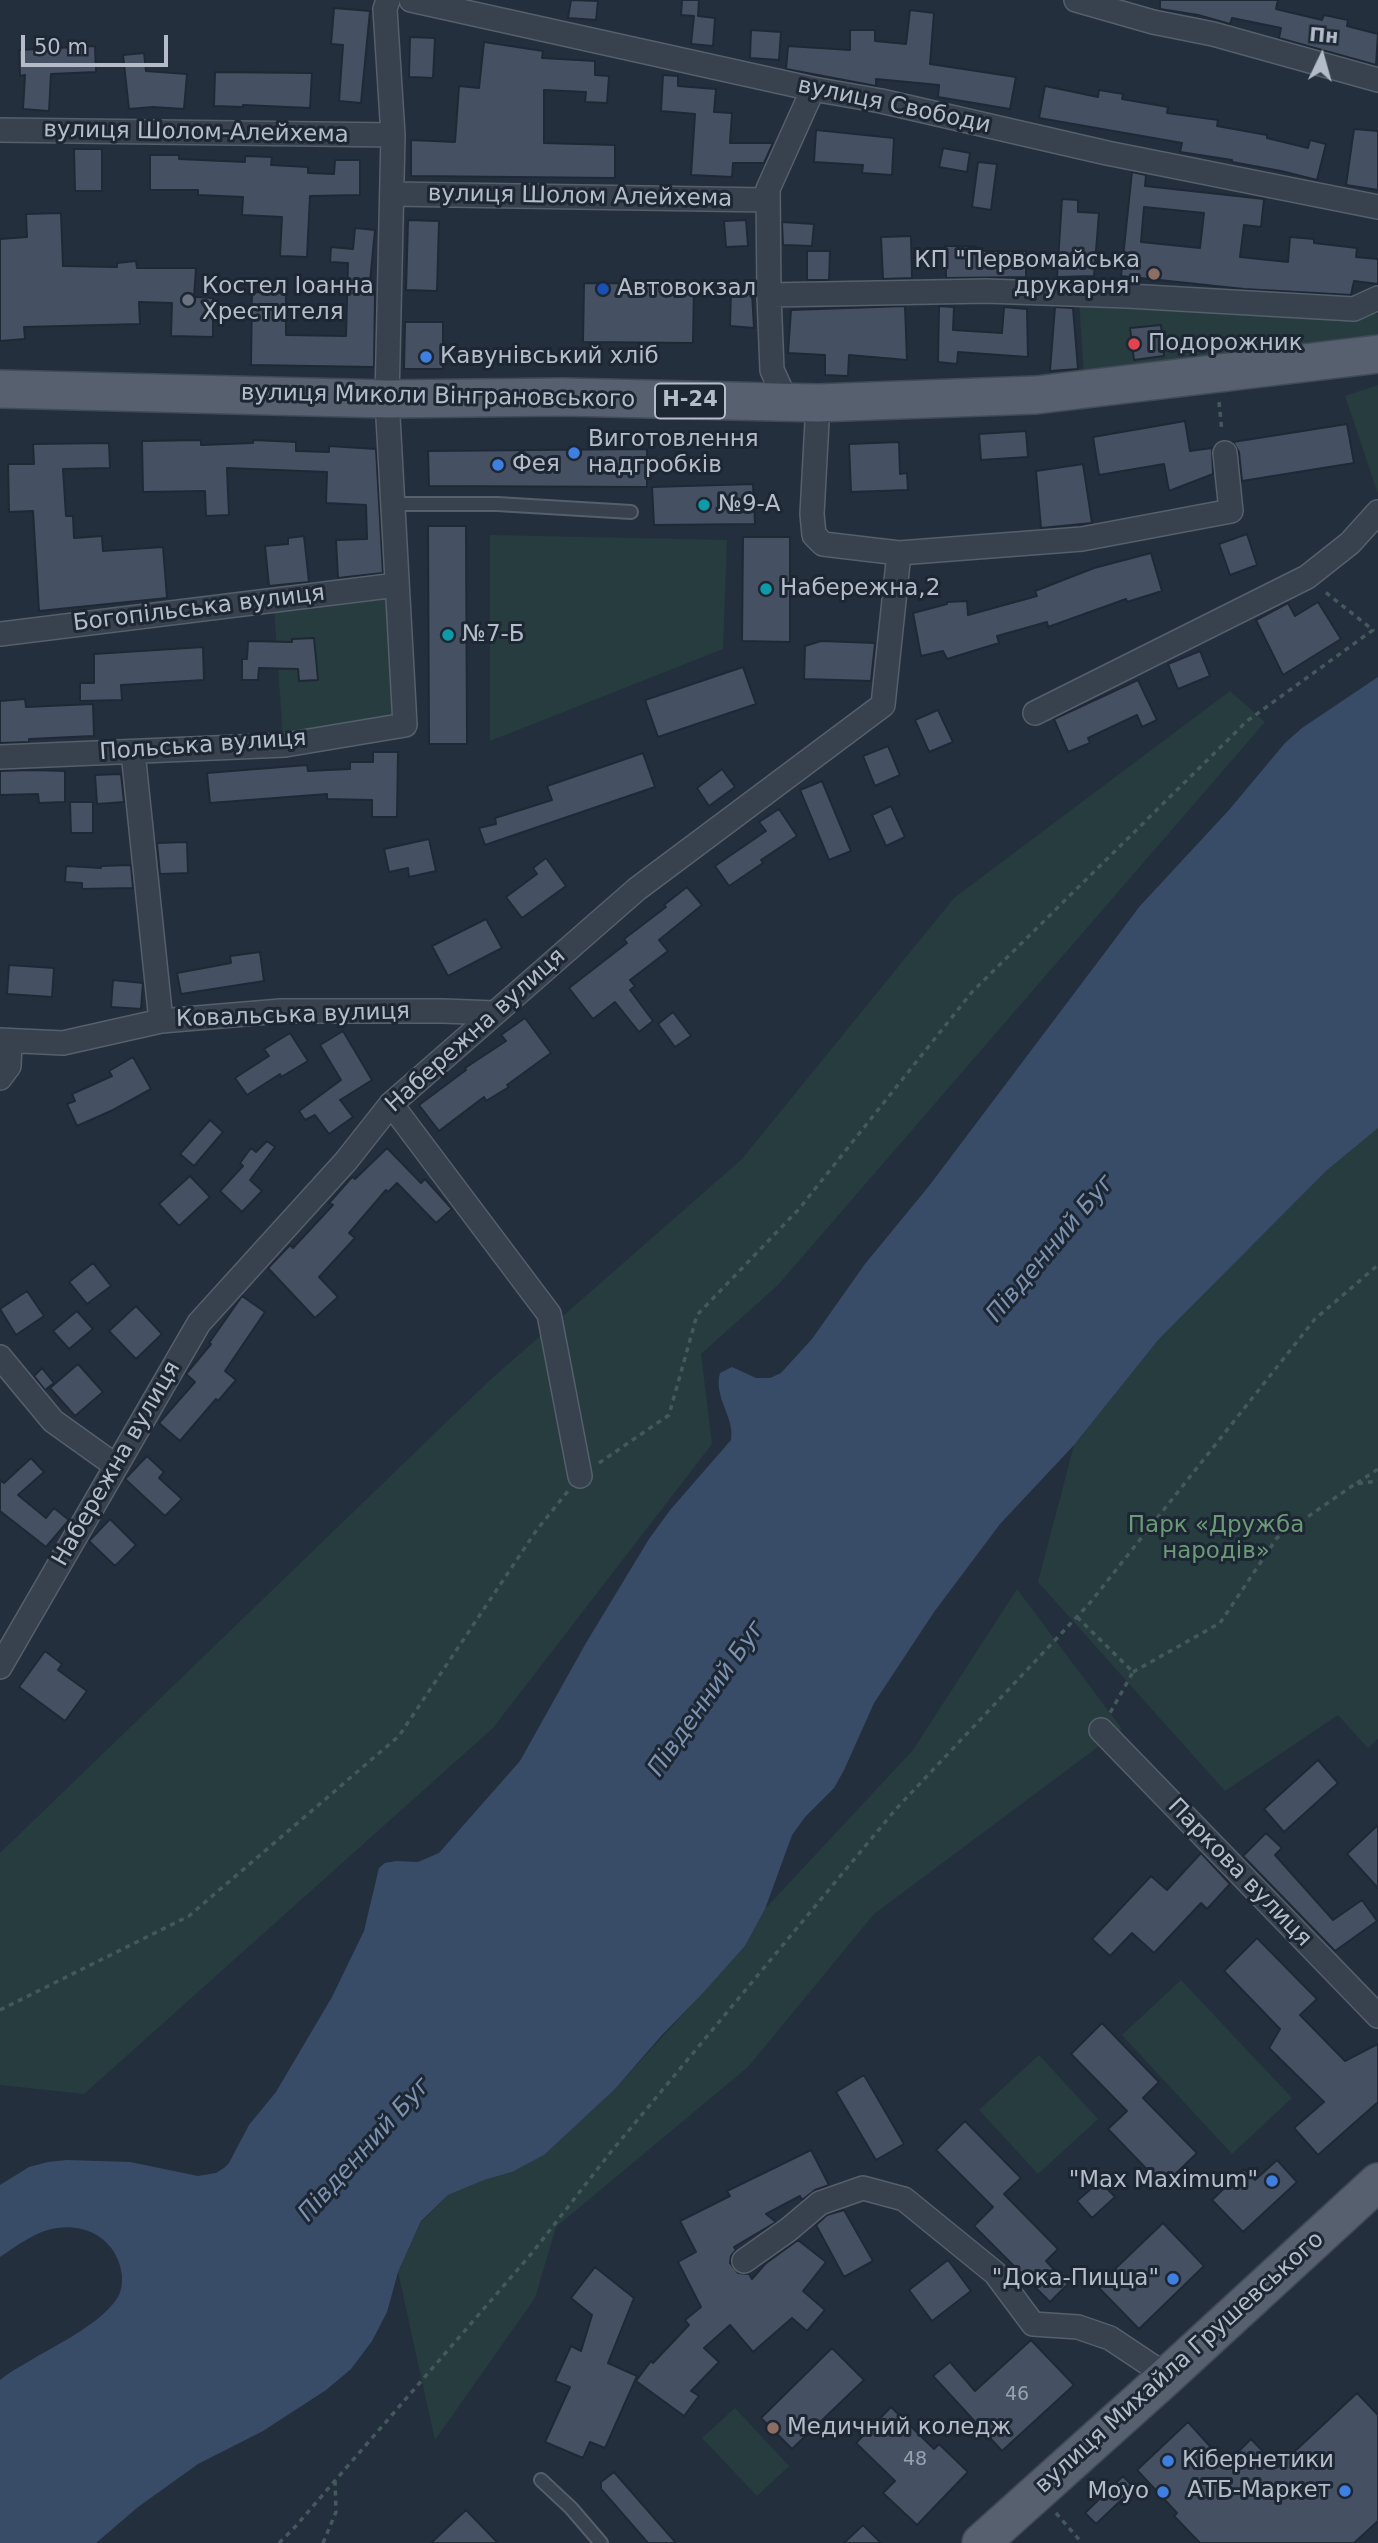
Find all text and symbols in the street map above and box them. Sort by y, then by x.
scale bar [24,21,172,65]
north arrow [1287,21,1357,91]
text: Пн [1308,23,1339,47]
text: 50 m [34,35,88,59]
street label: вулиця Свободи [795,72,993,140]
street label: вулиця Шолом-Алейхема [43,117,349,149]
street label: вулиця Шолом Алейхема [428,181,732,213]
place label: КП "Первомайська друкарня" [914,247,1140,301]
marker: КП "Первомайська друкарня" [1146,266,1162,282]
place label: Костел Іоанна Хрестителя [202,273,374,327]
place label: Автовокзал [617,275,756,303]
marker: Автовокзал [595,281,611,297]
marker: Костел Іоанна Хрестителя [180,292,196,308]
place label: Подорожник [1148,330,1303,358]
marker: Подорожник [1126,336,1142,352]
place label: Кавунівський хліб [440,343,659,371]
marker: Кавунівський хліб [418,349,434,365]
street label: вулиця Миколи Вінграновського [241,380,635,414]
road number: Н-24 [655,384,725,418]
place label: Виготовлення надгробків [588,426,759,480]
marker: Виготовлення надгробків [566,445,582,461]
place label: Фея [512,451,560,479]
marker: Фея [490,457,506,473]
place label: №9-А [718,491,781,519]
marker: №9-А [696,497,712,513]
place label: Набережна,2 [780,575,940,603]
street label: Богопільська вулиця [72,580,326,638]
marker: Набережна,2 [758,581,774,597]
place label: №7-Б [462,621,525,649]
marker: №7-Б [440,627,456,643]
street label: Польська вулиця [99,725,307,767]
street label: Набережна вулиця [381,943,571,1119]
street label: Ковальська вулиця [176,998,410,1034]
water label: Південний Буг [981,1169,1121,1329]
street label: Набережна вулиця [47,1357,187,1571]
park label: Парк «Дружба народів» [1128,1512,1304,1566]
water label: Південний Буг [643,1616,771,1782]
street label: Паркова вулиця [1161,1793,1317,1953]
water label: Південний Буг [293,2072,437,2228]
place label: "Max Maximum" [1069,2167,1258,2195]
marker: "Max Maximum" [1264,2173,1280,2189]
street label: вулиця Михайла Грушевського [1030,2226,1330,2500]
place label: "Дока-Пицца" [992,2265,1159,2293]
marker: "Дока-Пицца" [1165,2271,1181,2287]
house number: 46 [1005,2384,1029,2406]
place label: Медичний коледж [787,2414,1011,2442]
marker: Медичний коледж [765,2420,781,2436]
place label: Кібернетики [1182,2447,1334,2475]
house number: 48 [903,2449,927,2471]
marker: Кібернетики [1160,2453,1176,2469]
place label: АТБ-Маркет [1187,2477,1331,2505]
place label: Moyo [1087,2478,1149,2506]
marker: АТБ-Маркет [1337,2483,1353,2499]
marker: Moyo [1155,2484,1171,2500]

